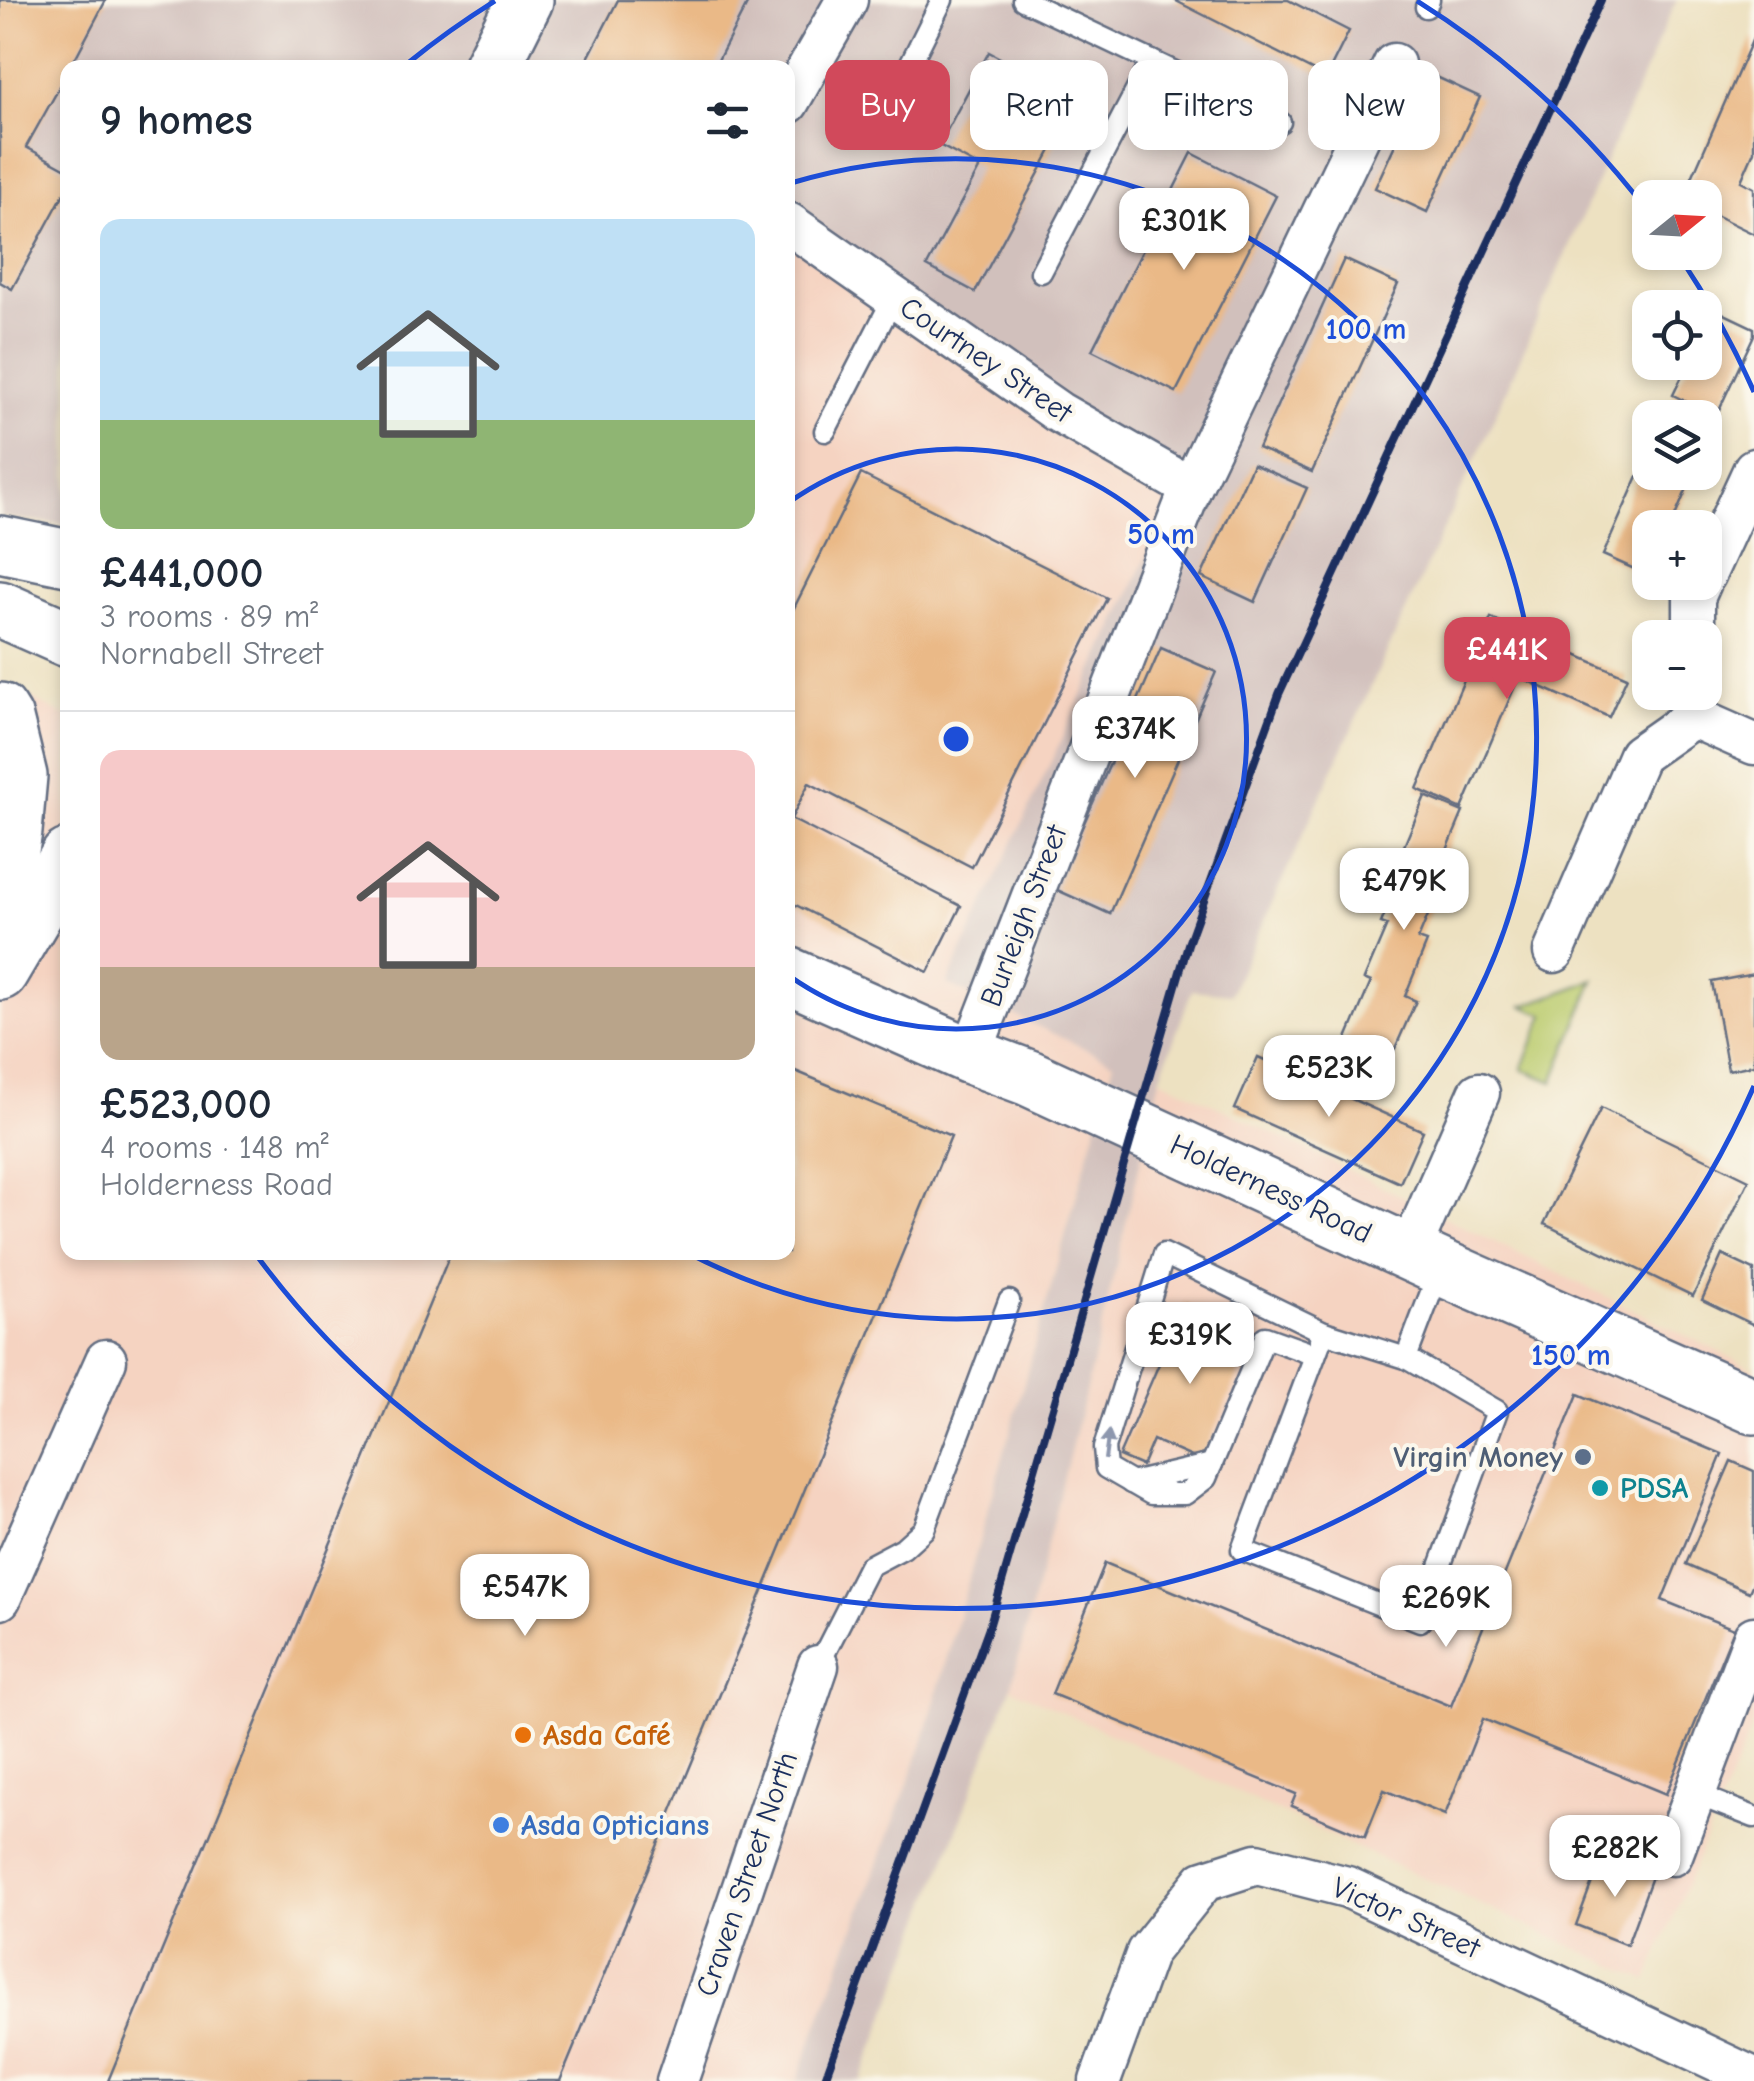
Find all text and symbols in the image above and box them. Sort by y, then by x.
chip: Buy [825,60,950,150]
chip: Rent [970,60,1108,150]
chip: Filters [1128,60,1288,150]
chip: New [1308,60,1440,150]
icon: filters [700,93,755,148]
text: 9 homes [100,96,253,145]
north arrow [1632,180,1722,270]
map controls [1632,180,1722,710]
pin: £301K [1114,188,1254,273]
text: £301K [1141,202,1227,239]
icon: home [338,284,518,464]
street label: Courtney Street [893,289,1080,431]
button: locate [1632,290,1722,380]
text: 100 m [1326,312,1406,347]
button: layers [1632,400,1722,490]
button: + [1632,510,1722,600]
text: 50 m [1127,517,1195,552]
text: £441,000 [100,549,264,598]
text: 3 rooms · 89 m² [100,598,318,635]
pin: £441K [1437,617,1577,702]
button: − [1632,620,1722,710]
text: £441K [1466,631,1548,668]
text: Nornabell Street [100,635,323,672]
pin: £374K [1065,696,1205,781]
text: £374K [1094,710,1176,747]
centre of rings [938,721,974,757]
icon: home [338,815,518,995]
street label: Burleigh Street [973,819,1075,1012]
pin: £479K [1334,848,1474,933]
text: £479K [1362,862,1446,899]
pin: £523K [1259,1035,1399,1120]
text: £523K [1285,1049,1373,1086]
text: £523,000 [100,1080,272,1129]
street label: Holderness Road [1165,1127,1377,1251]
text: 4 rooms · 148 m² [100,1129,329,1166]
text: Holderness Road [100,1166,333,1203]
pin: £319K [1120,1302,1260,1387]
text: £319K [1148,1316,1232,1353]
text: 150 m [1531,1338,1611,1373]
one-way arrow [1100,1428,1116,1460]
place label: Virgin Money [1393,1440,1563,1475]
marker: Virgin Money [1572,1446,1594,1468]
place label: PDSA [1620,1471,1689,1506]
marker: PDSA [1589,1477,1611,1499]
pin: £547K [455,1554,595,1639]
pin: £269K [1376,1565,1516,1650]
text: £547K [482,1568,568,1605]
text: £269K [1402,1579,1490,1616]
place label: Asda Café [543,1718,671,1753]
marker: Asda Café [512,1724,534,1746]
street label: Craven Street North [689,1747,805,2001]
place label: Asda Opticians [521,1808,709,1843]
marker: Asda Opticians [490,1814,512,1836]
pin: £282K [1545,1815,1685,1900]
text: £282K [1571,1829,1659,1866]
street label: Victor Street [1327,1870,1487,1967]

